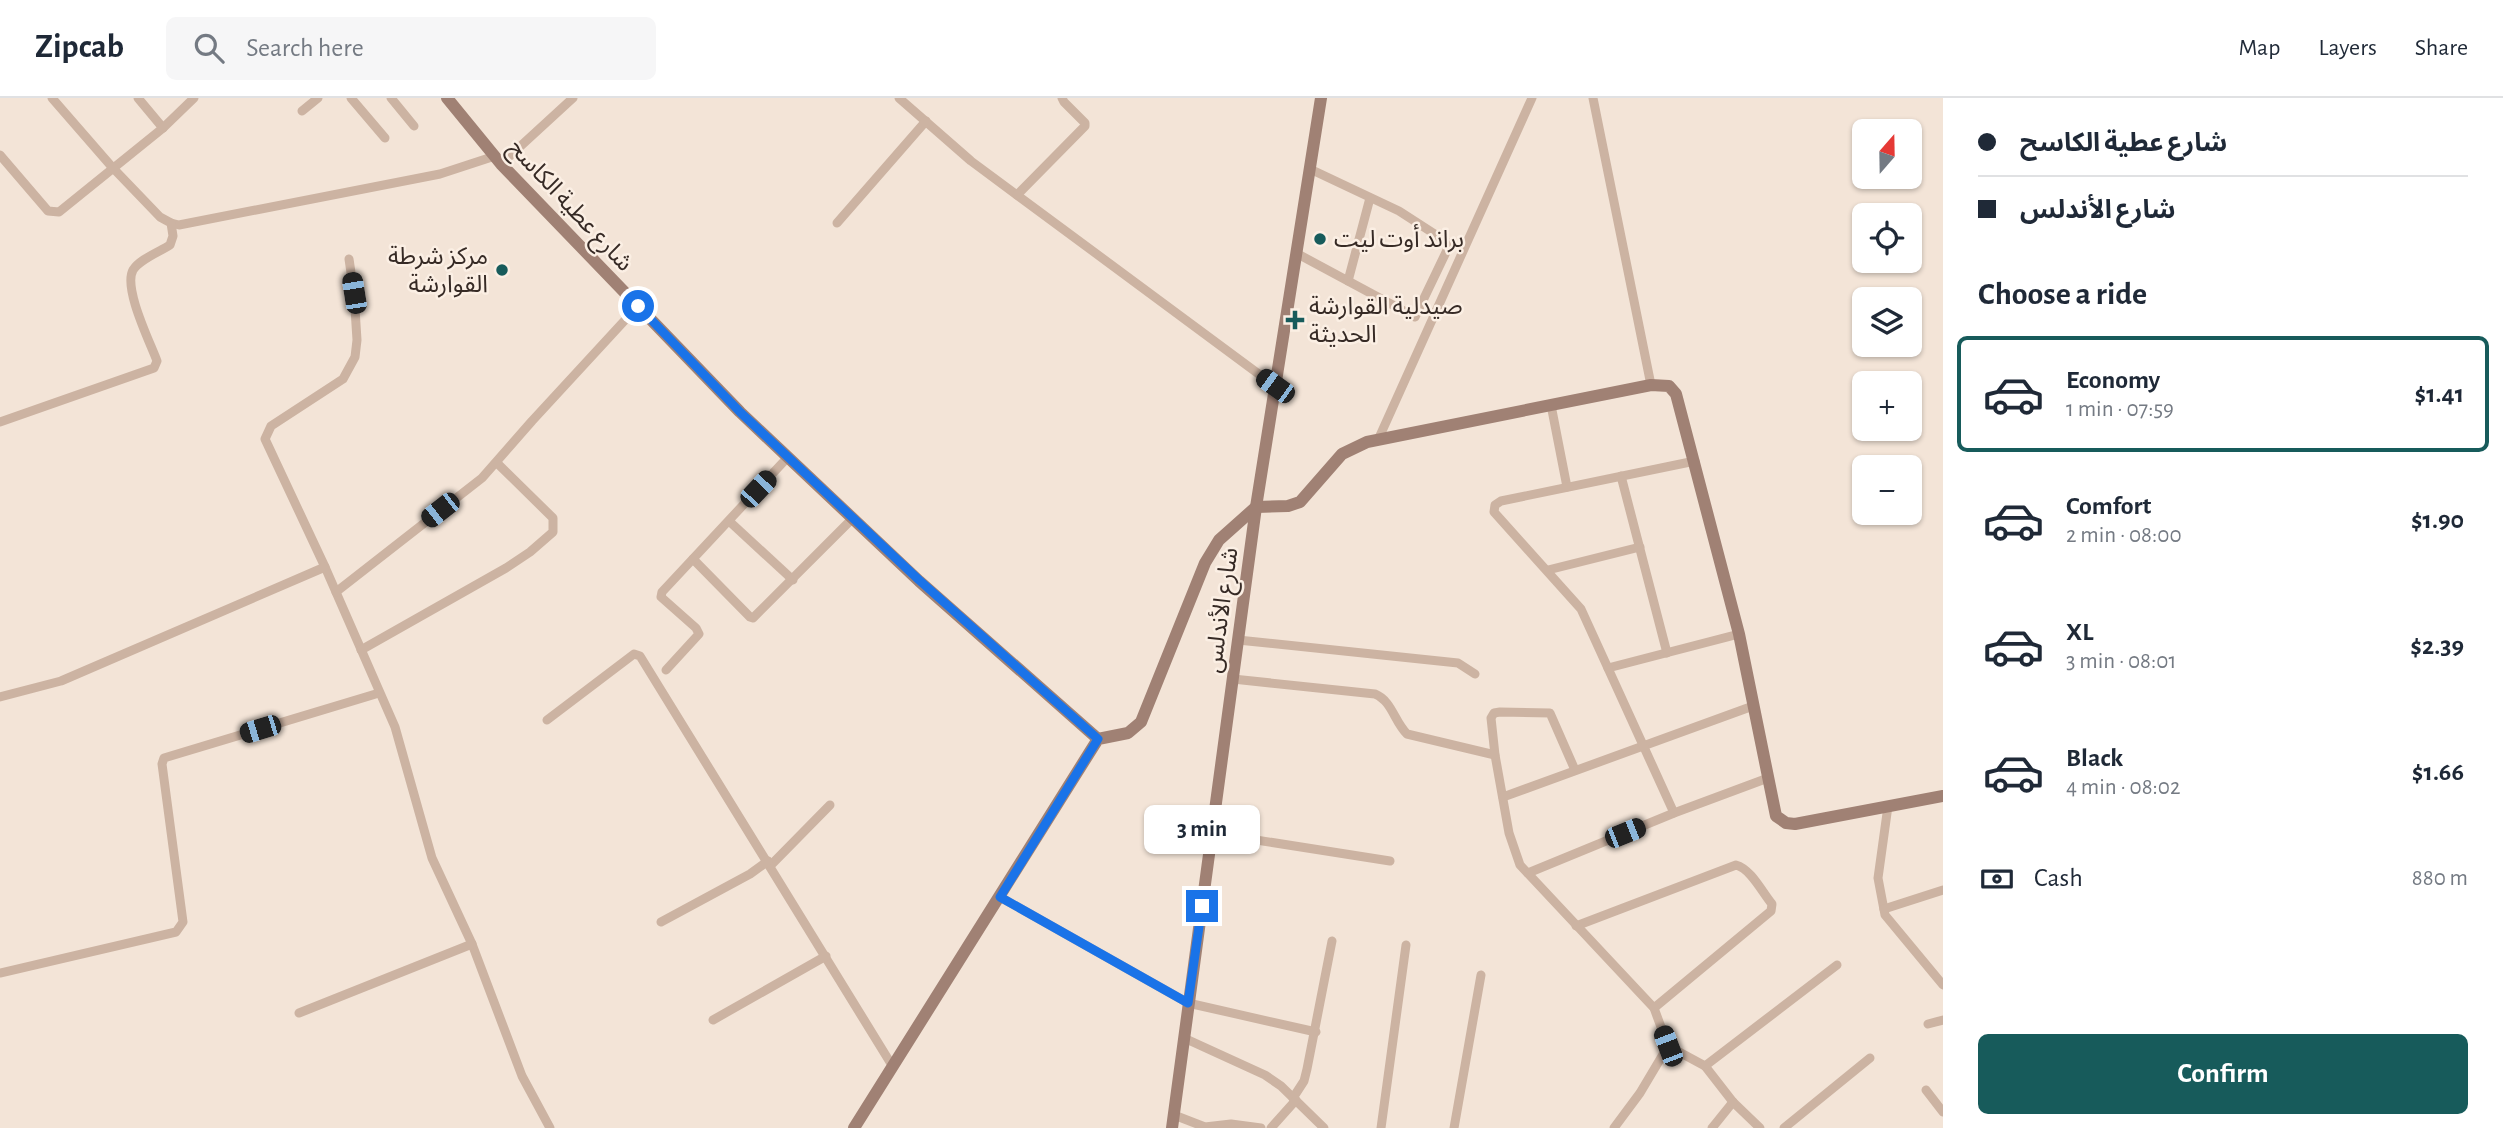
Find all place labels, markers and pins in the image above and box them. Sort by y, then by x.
place label: براند أوت ليت [1334,223,1464,253]
marker: براند أوت ليت [1312,231,1328,247]
place label: مركز شرطة القوارشة [388,245,488,298]
marker: مركز شرطة القوارشة [494,262,510,278]
place label: صيدلية القوارشة الحديثة [1309,295,1463,347]
marker: صيدلية القوارشة الحديثة [1287,312,1303,328]

